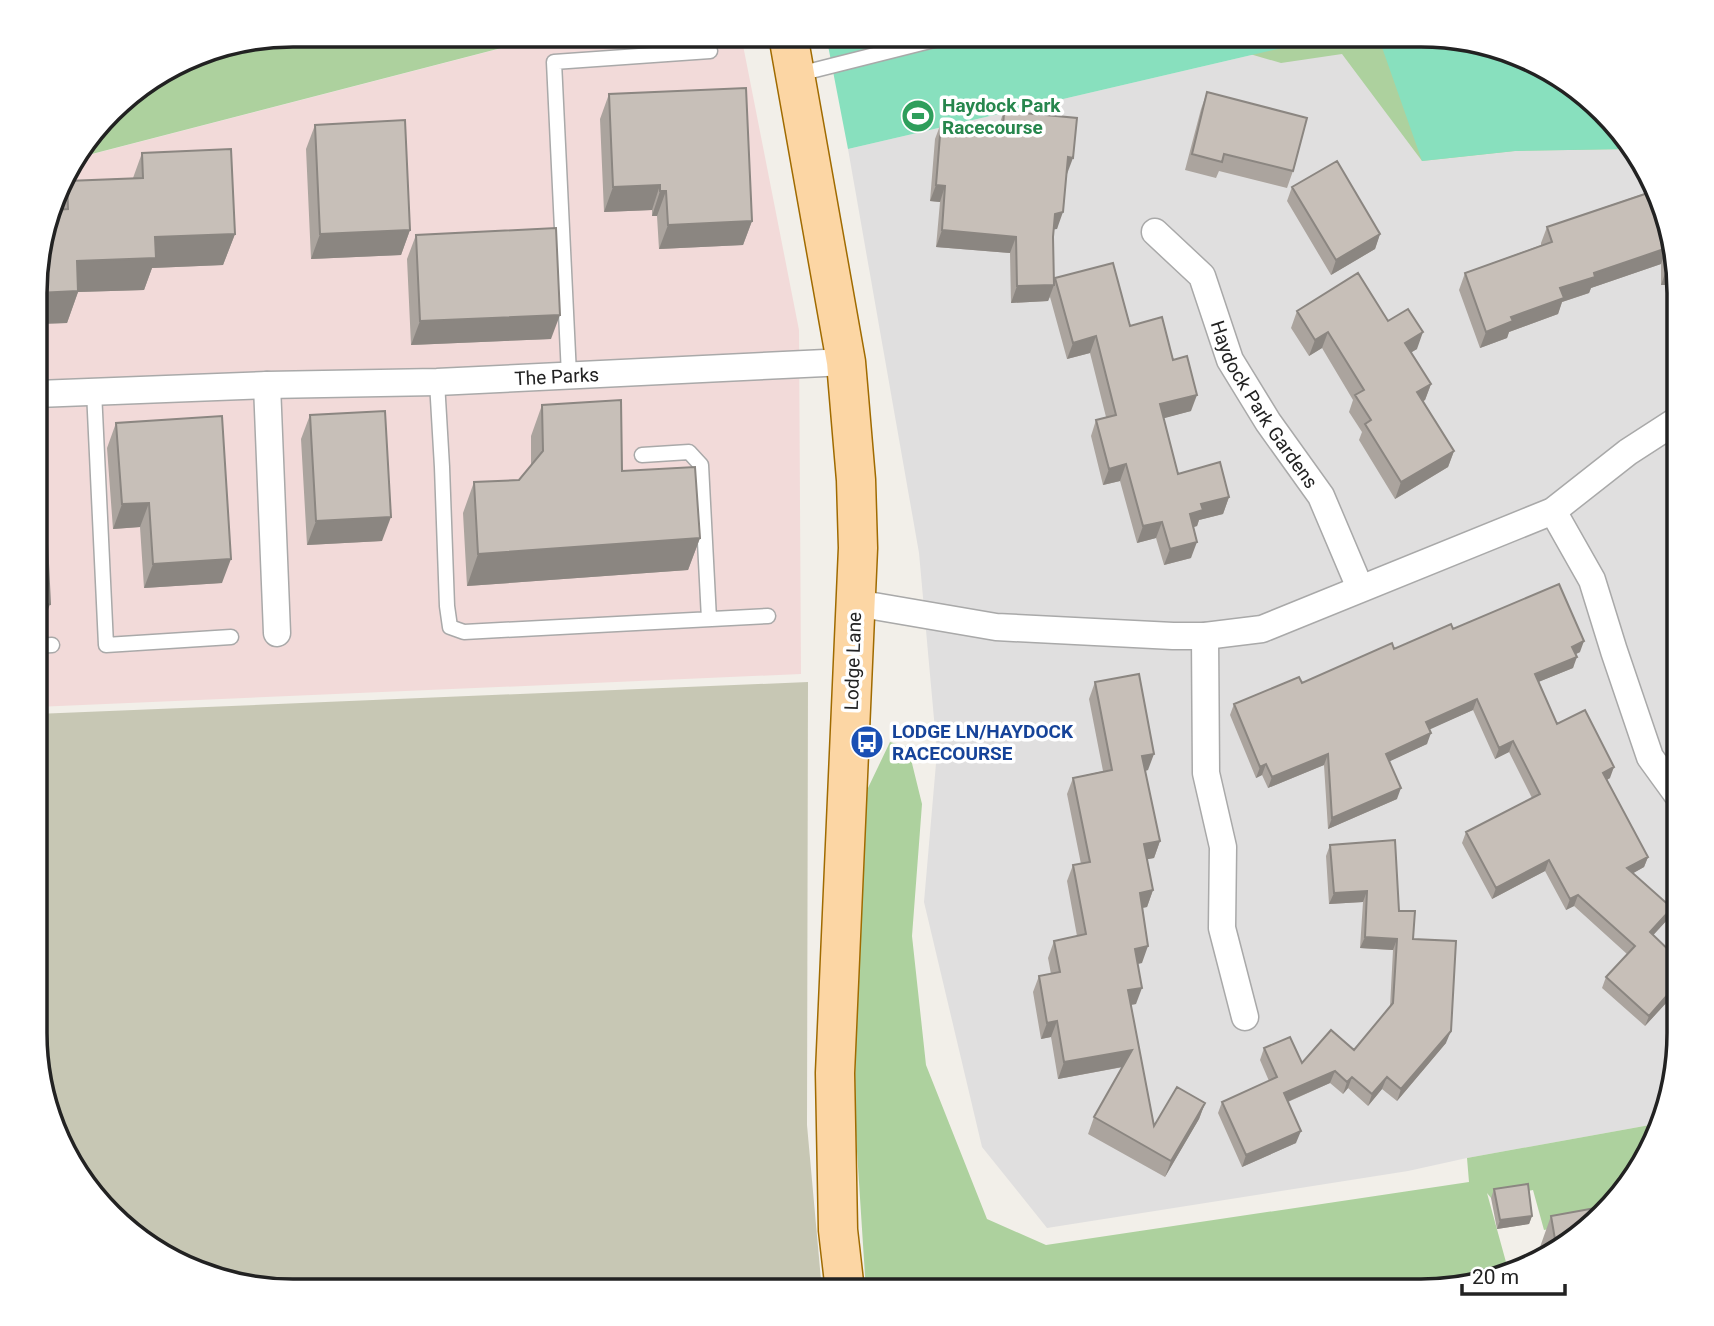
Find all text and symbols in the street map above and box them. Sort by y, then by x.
place label: Haydock Park Racecourse [942,94,1061,139]
sports icon: Haydock Park Racecourse [899,97,937,135]
street label: Haydock Park Gardens [1206,317,1323,492]
street label: The Parks [514,363,600,390]
street label: Lodge Lane [840,611,866,711]
place label: LODGE LN/HAYDOCK RACECOURSE [892,720,1074,765]
bus stop icon: LODGE LN/HAYDOCK RACECOURSE [848,723,886,761]
scale bar [1462,1252,1565,1296]
text: 20 m [1472,1265,1519,1289]

